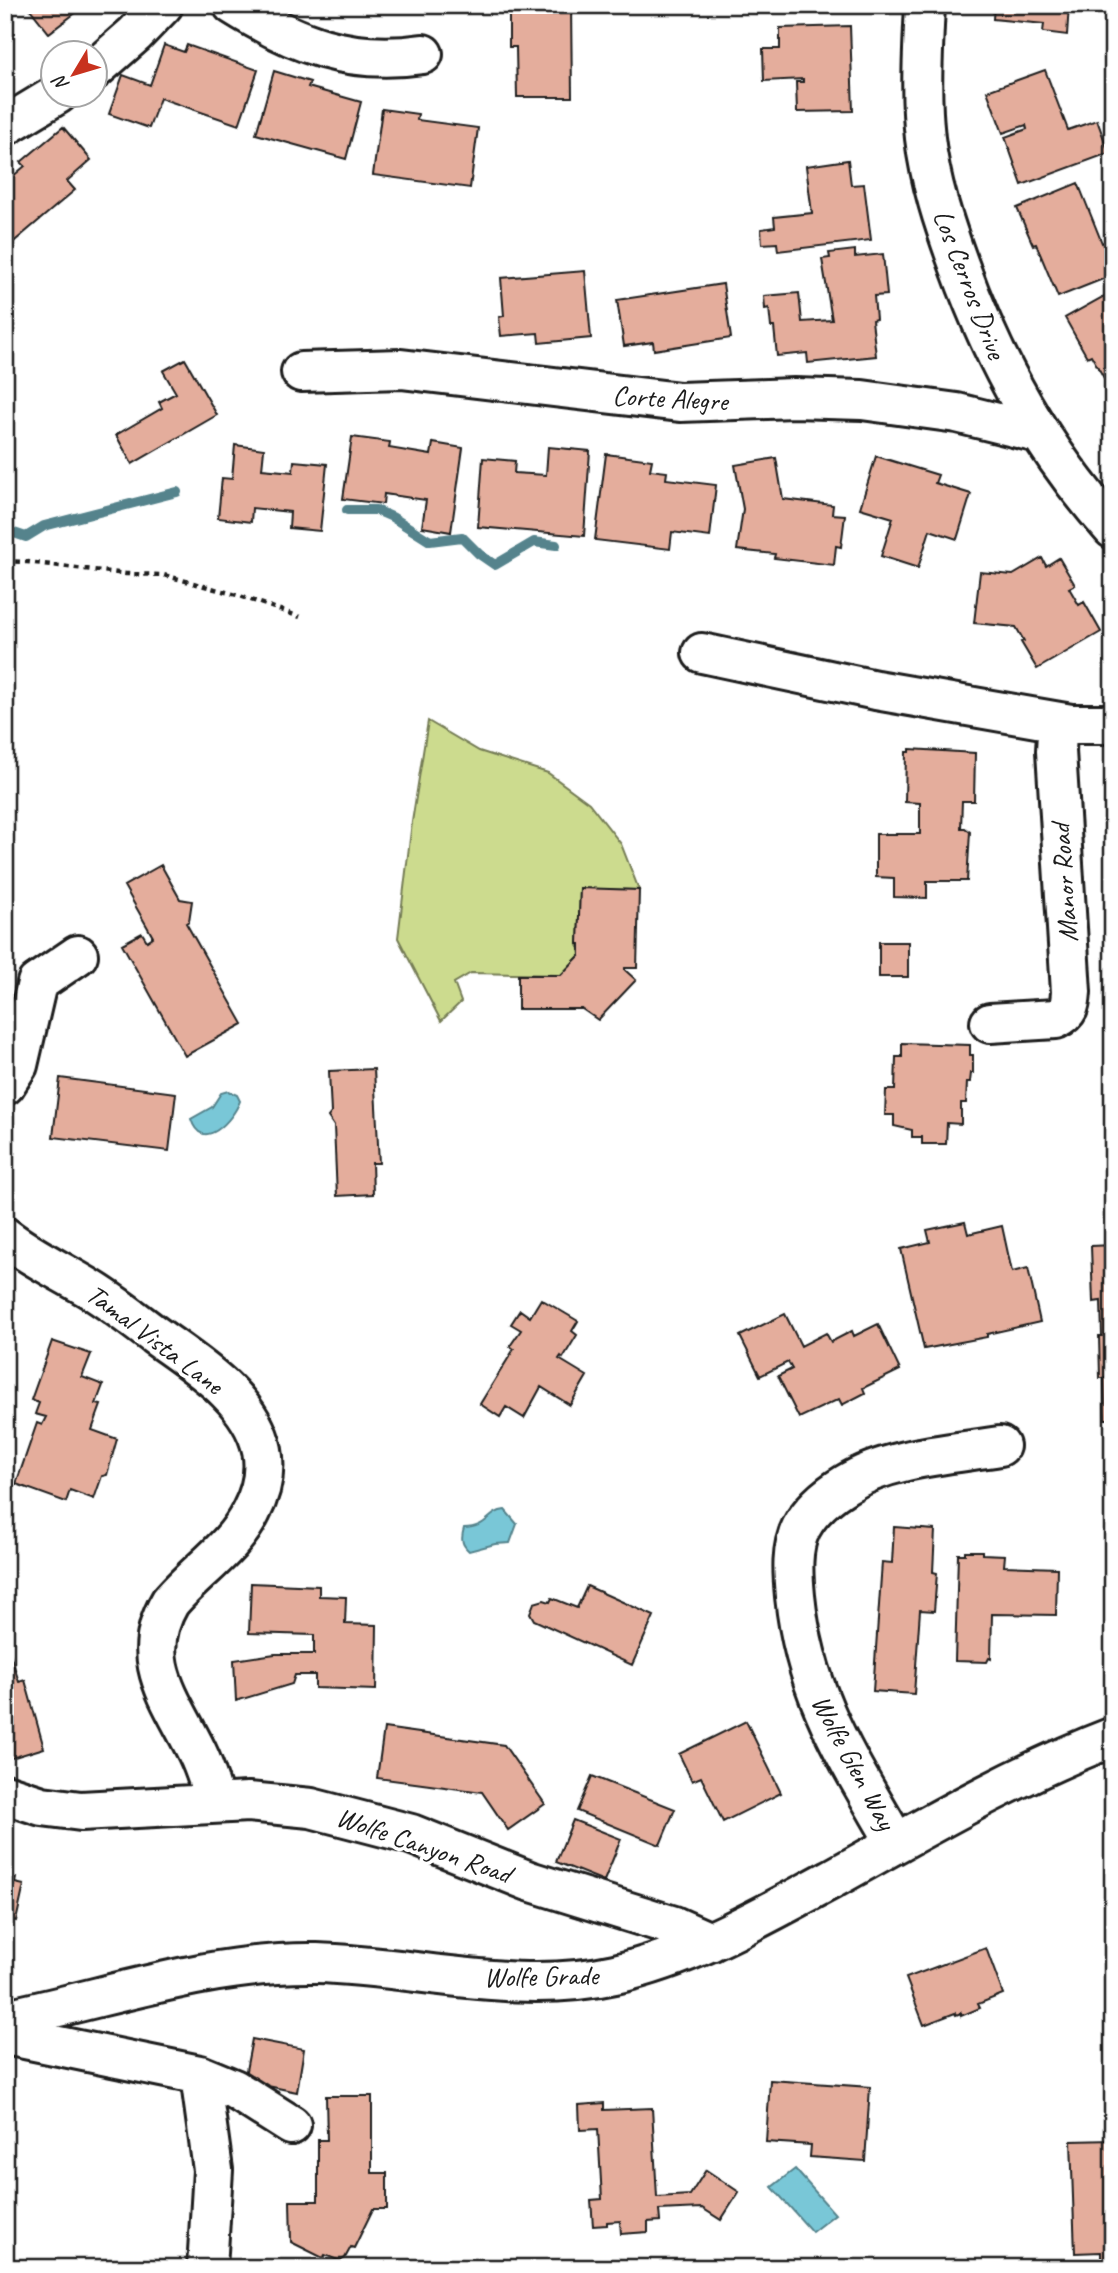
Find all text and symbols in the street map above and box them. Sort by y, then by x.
north arrow [38,38,108,108]
text: N [46,69,74,96]
street label: Los Cerros Drive [926,204,1015,365]
street label: Corte Alegre [611,378,730,419]
street label: Manor Road [1042,819,1086,943]
street label: Tamal Vista Lane [80,1276,232,1403]
street label: Wolfe Glen Way [804,1688,905,1838]
street label: Wolfe Canyon Road [332,1799,520,1893]
street label: Wolfe Grade [483,1957,600,1994]

